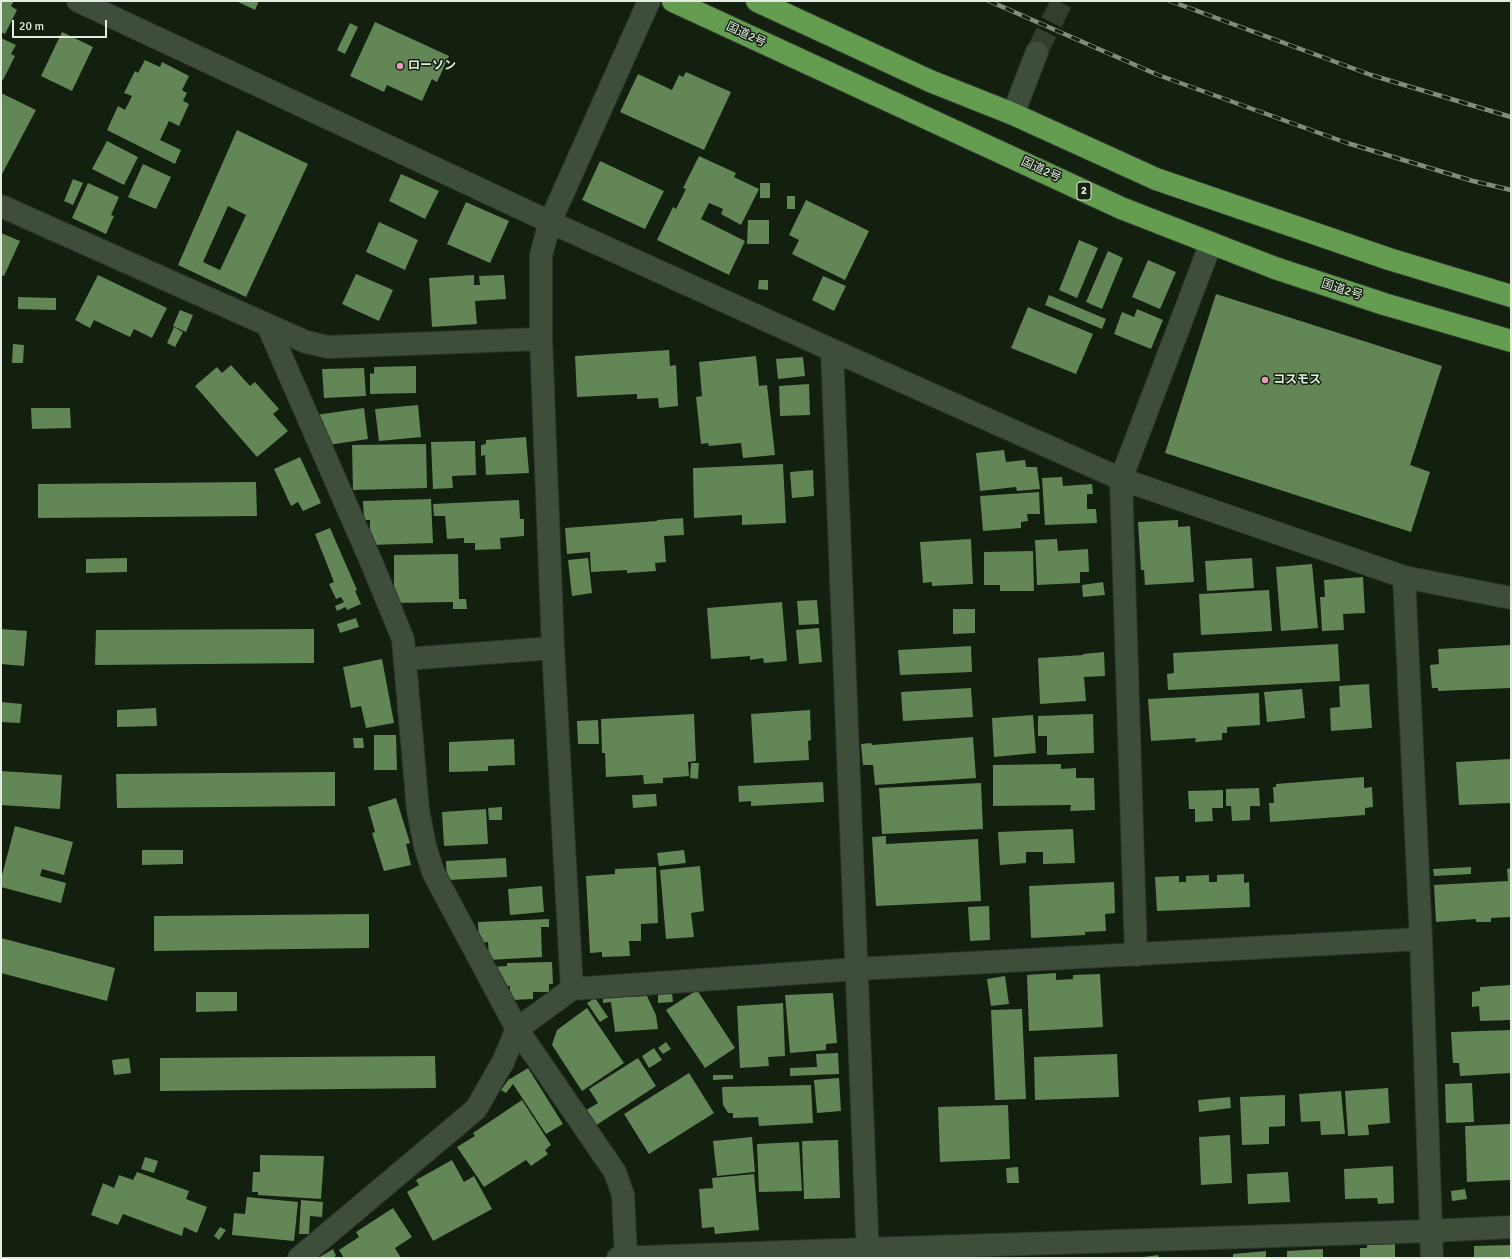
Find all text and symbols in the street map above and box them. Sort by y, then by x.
scale bar [14,12,109,38]
text: 20 m [19,19,44,34]
street label: 国道2号 [724,19,768,51]
place label: ローソン [408,59,456,73]
marker: ローソン [395,61,405,71]
street label: 国道2号 [1019,154,1063,186]
road number: 2 [1077,182,1091,200]
street label: 国道2号 [1320,277,1364,303]
place label: コスモス [1273,373,1321,387]
marker: コスモス [1260,375,1270,385]

